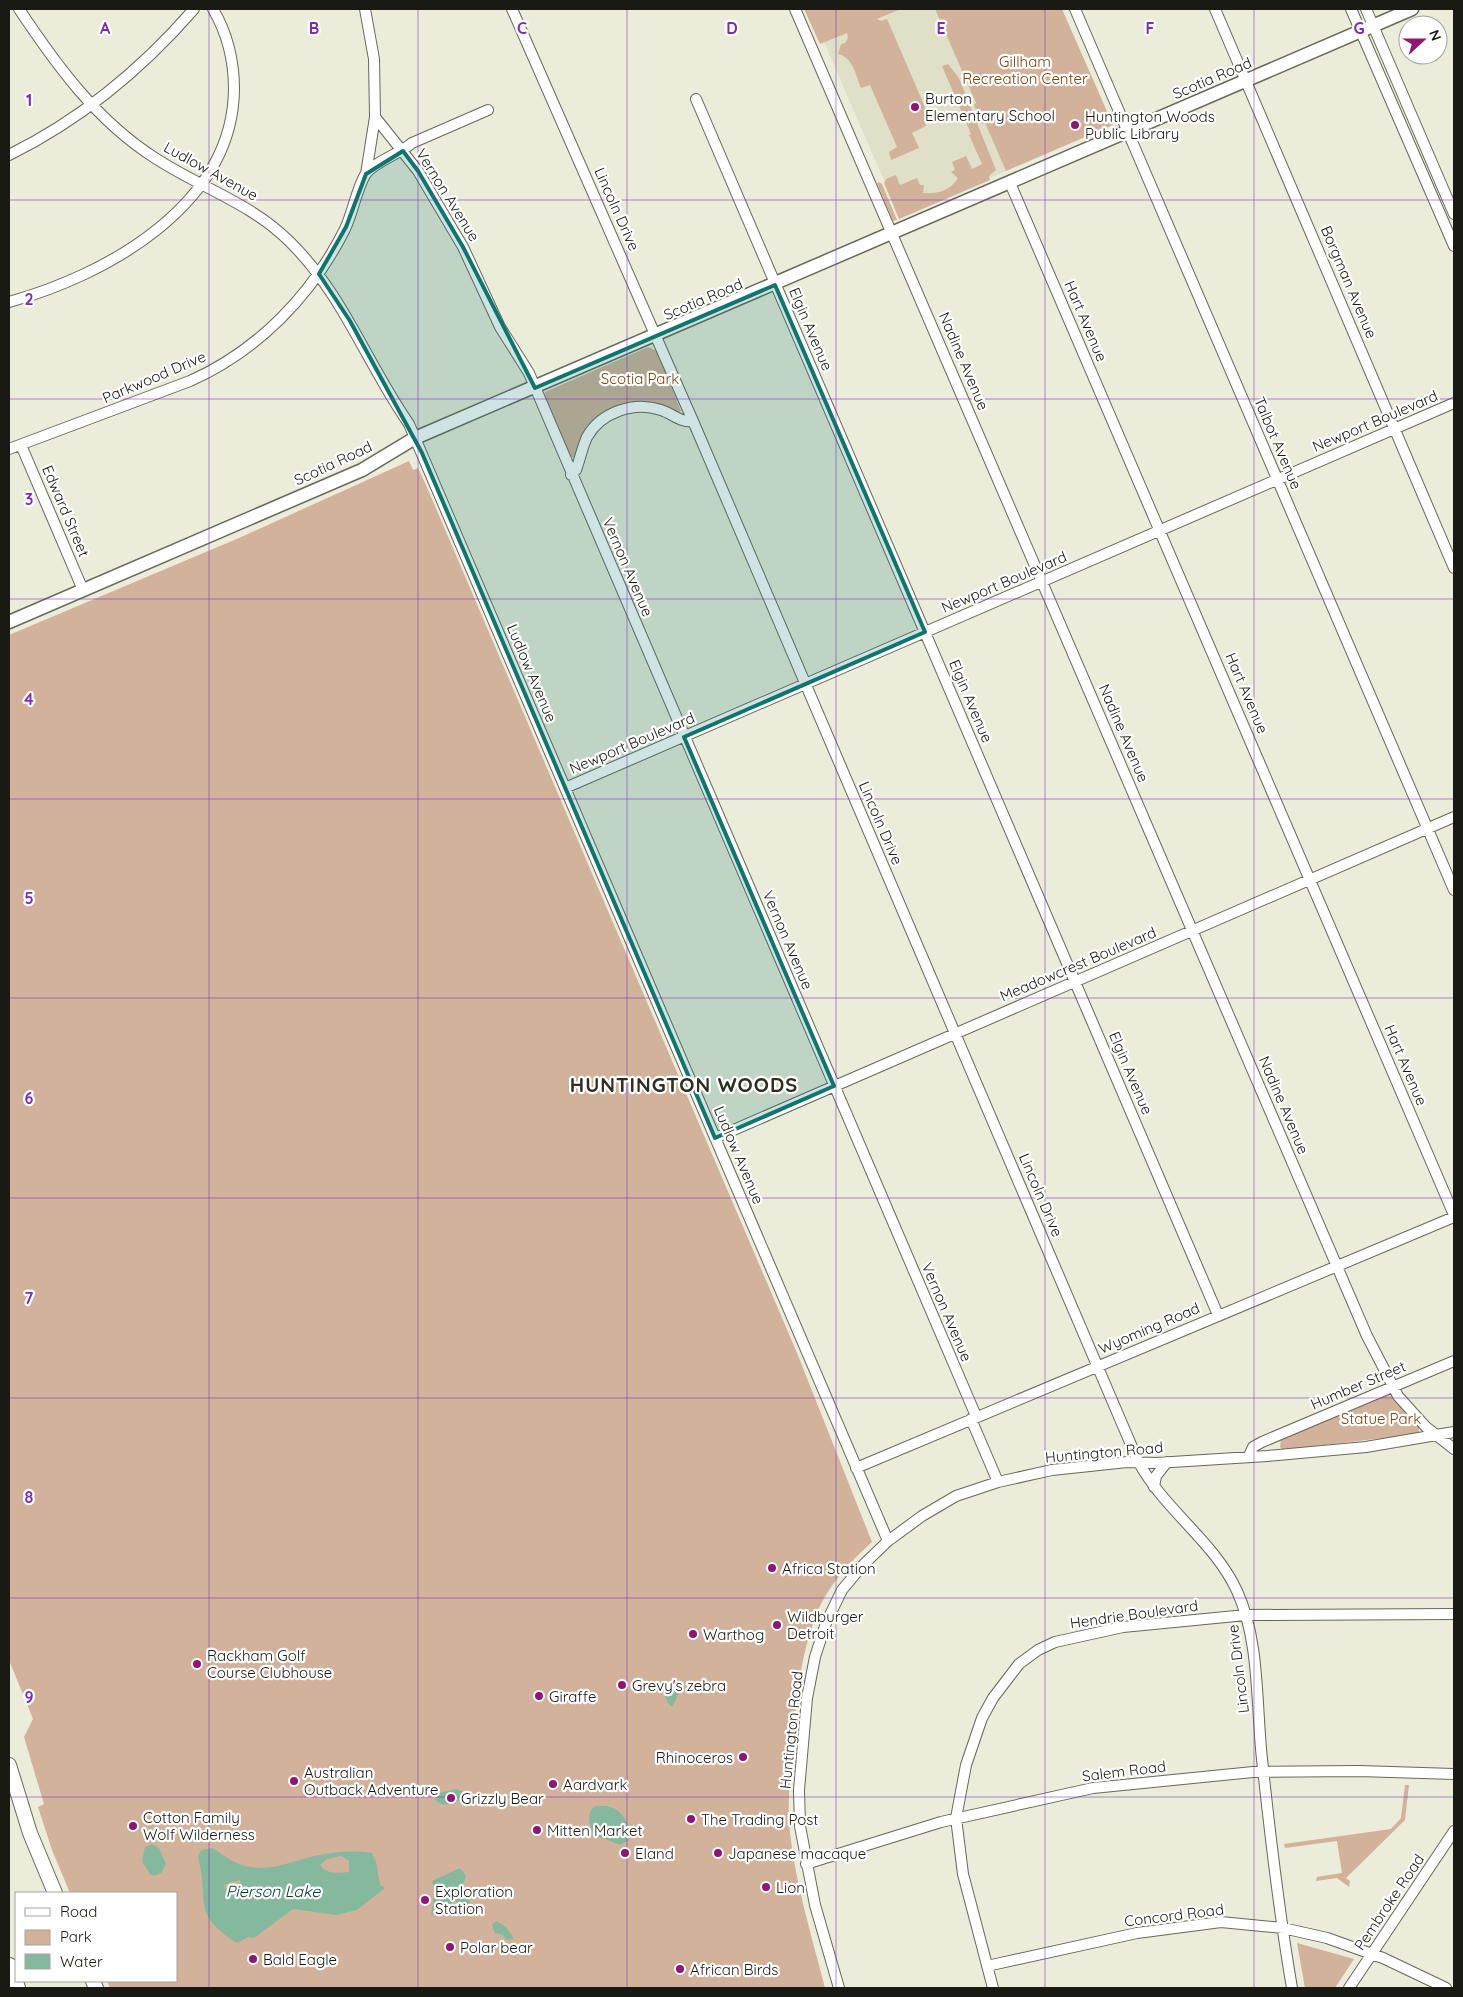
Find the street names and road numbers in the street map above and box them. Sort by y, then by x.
street label: Scotia Road [1170,53,1254,103]
street label: Ludlow Avenue [161,137,261,205]
street label: Vernon Avenue [412,145,484,245]
street label: Lincoln Drive [590,164,644,254]
street label: Borgman Avenue [1317,223,1381,341]
street label: Scotia Road [661,274,745,324]
street label: Hart Avenue [1060,278,1112,364]
street label: Elgin Avenue [785,285,837,373]
street label: Nadine Avenue [935,309,993,413]
street label: Parkwood Drive [99,347,209,407]
street label: Newport Boulevard [1309,386,1441,456]
street label: Talbot Avenue [1250,394,1306,492]
street label: Scotia Road [291,437,375,489]
street label: Edward Street [38,462,94,560]
street label: Vernon Avenue [599,515,657,619]
street label: Newport Boulevard [938,547,1070,617]
street label: Ludlow Avenue [503,621,561,725]
street label: Hart Avenue [1221,650,1273,736]
street label: Elgin Avenue [945,657,997,745]
street label: Nadine Avenue [1095,681,1153,785]
street label: Newport Boulevard [566,708,698,778]
street label: Lincoln Drive [855,778,907,868]
street label: Vernon Avenue [759,888,817,992]
street label: Meadowcrest Boulevard [997,922,1159,1006]
street label: Hart Avenue [1380,1022,1432,1108]
street label: Elgin Avenue [1105,1029,1157,1117]
street label: Nadine Avenue [1255,1053,1313,1157]
street label: Ludlow Avenue [710,1103,768,1207]
street label: Lincoln Drive [1015,1150,1067,1240]
street label: Vernon Avenue [918,1260,976,1364]
street label: Wyoming Road [1095,1298,1203,1358]
street label: Humber Street [1308,1356,1408,1414]
street label: Huntington Road [1044,1437,1164,1467]
street label: Hendrie Boulevard [1069,1596,1199,1632]
street label: Lincoln Drive [1223,1624,1253,1714]
street label: Huntington Road [775,1670,807,1790]
street label: Salem Road [1081,1756,1167,1786]
street label: Pembroke Road [1350,1850,1428,1954]
street label: Concord Road [1123,1899,1225,1931]

